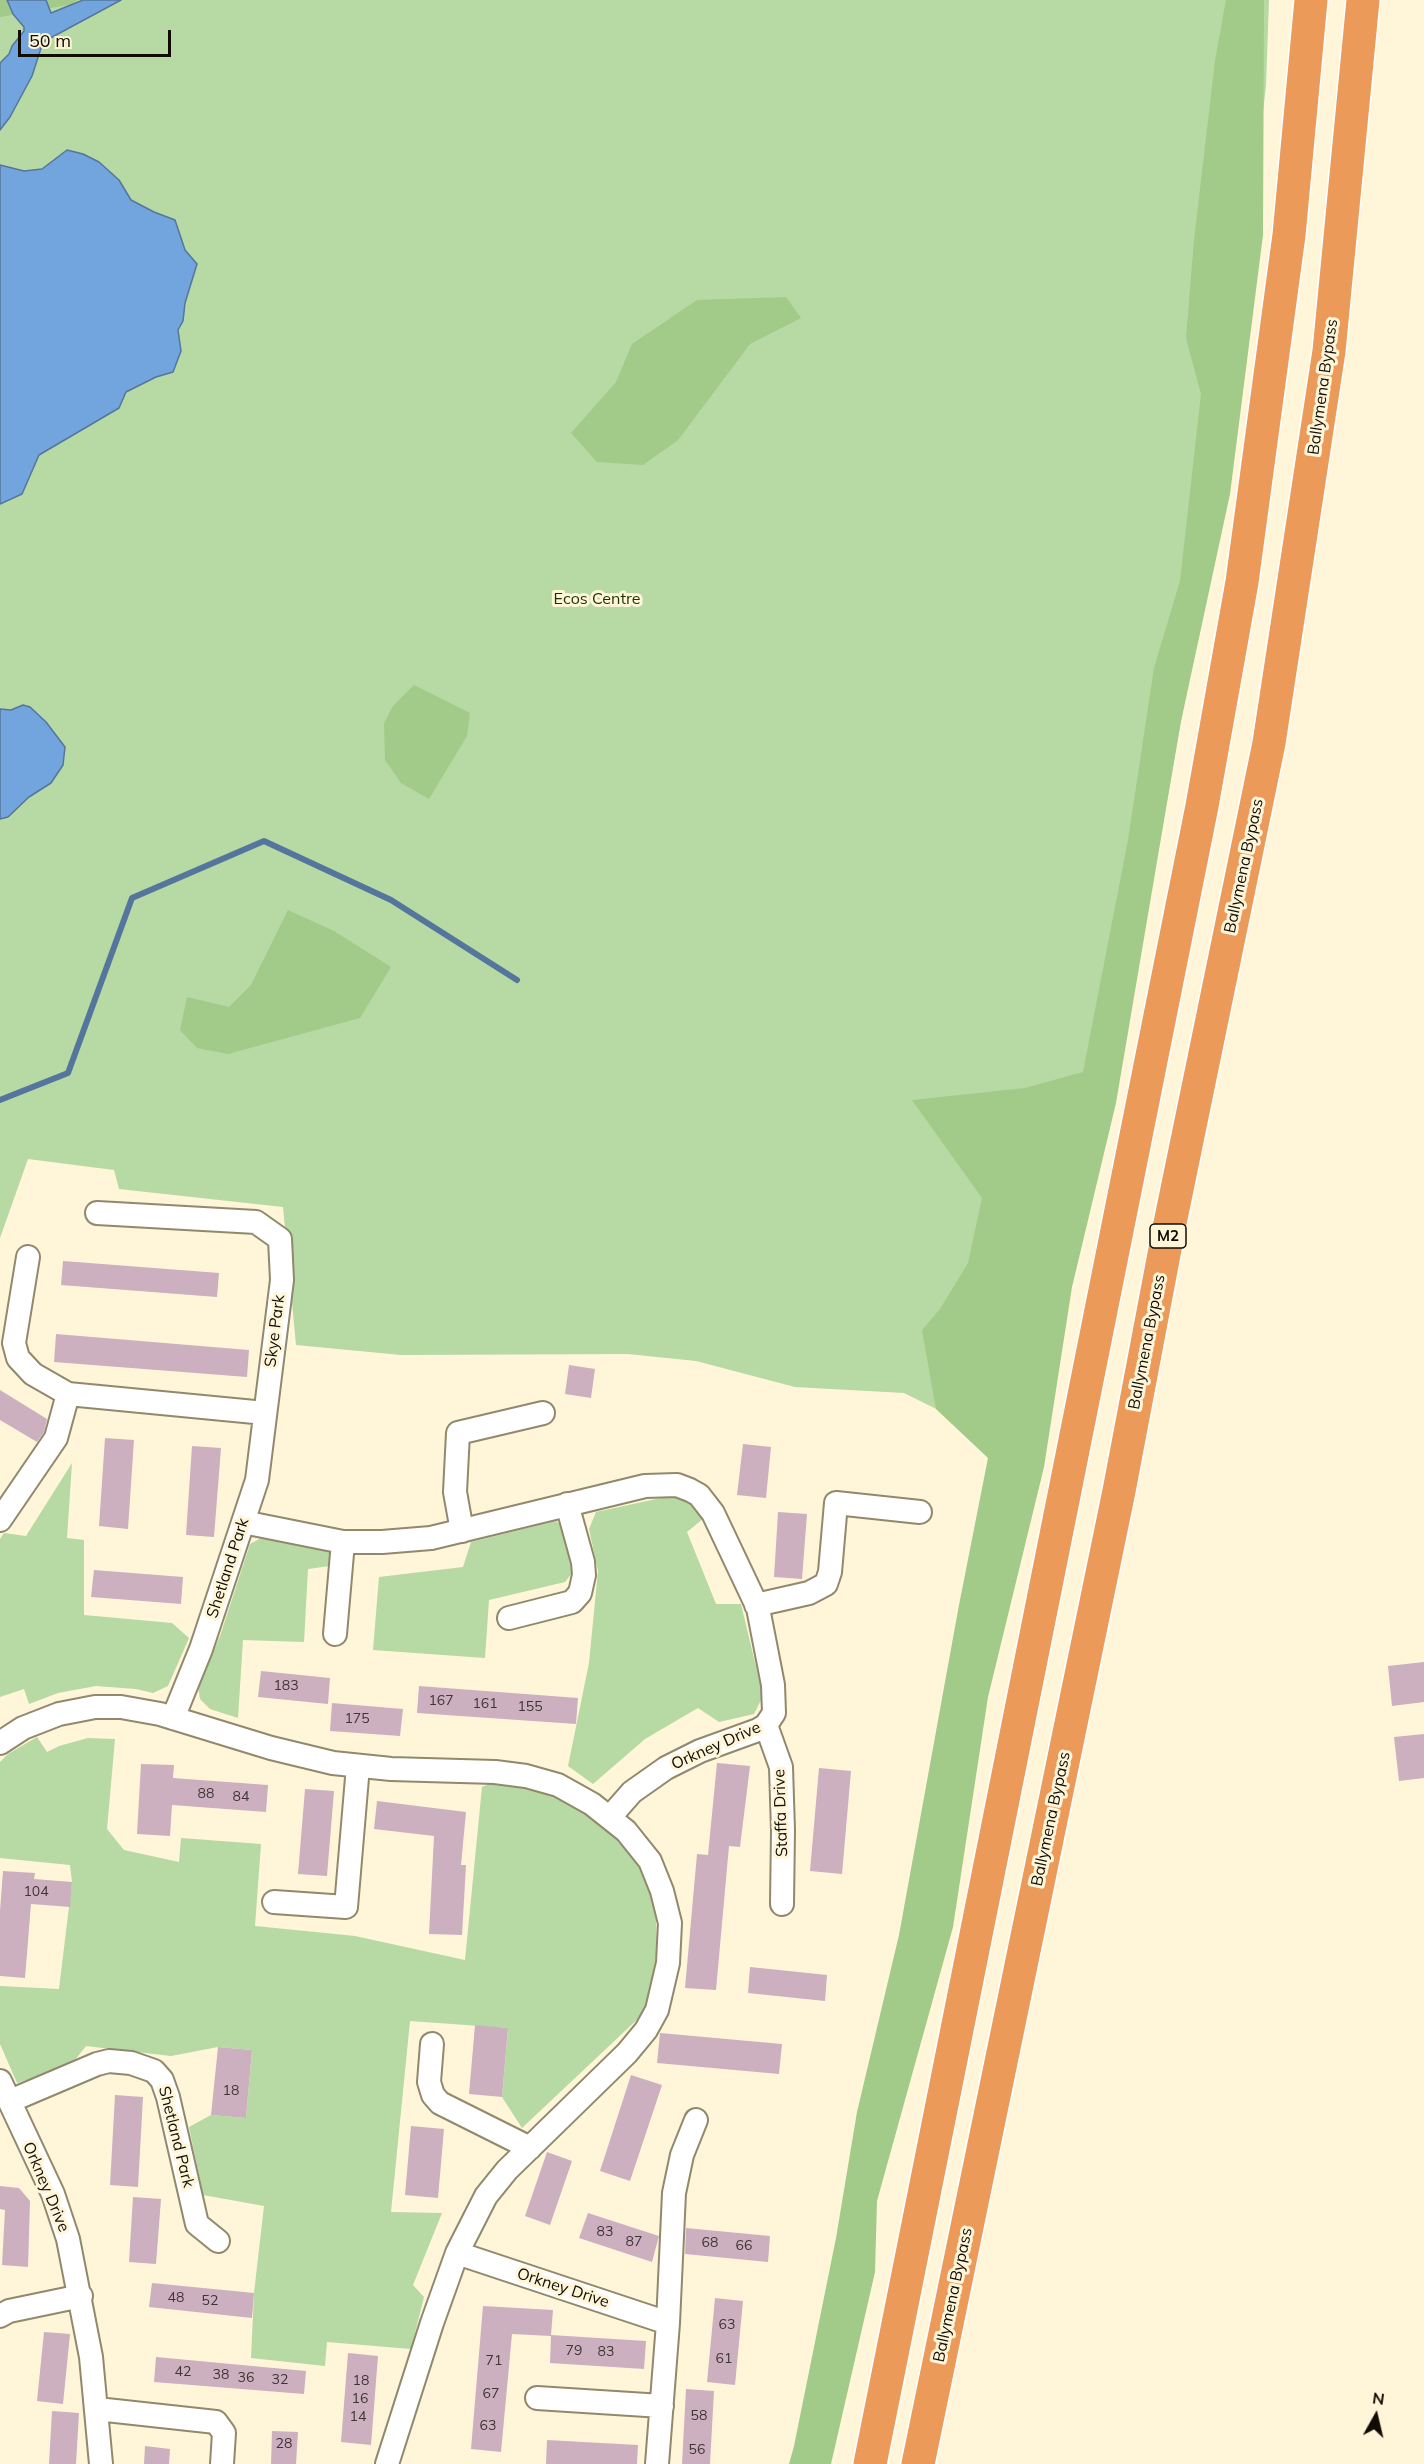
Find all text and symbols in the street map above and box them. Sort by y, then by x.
scale bar [21,18,174,56]
text: 50 m [29,29,71,52]
street label: Ballymena Bypass [1304,318,1342,456]
park label: Ecos Centre [554,589,640,609]
street label: Ballymena Bypass [1220,797,1268,935]
road number: M2 [1150,1224,1186,1248]
street label: Ballymena Bypass [1125,1273,1169,1411]
street label: Skye Park [261,1294,289,1368]
street label: Shetland Park [203,1516,253,1620]
house number: 183 [273,1678,299,1694]
house number: 167 [428,1693,454,1709]
house number: 161 [472,1696,498,1712]
house number: 155 [517,1699,543,1715]
house number: 175 [344,1711,370,1727]
street label: Orkney Drive [668,1718,764,1774]
street label: Ballymena Bypass [1027,1750,1075,1888]
street label: Staffa Drive [770,1769,792,1857]
house number: 88 [198,1786,214,1802]
house number: 84 [233,1789,249,1805]
house number: 104 [23,1884,49,1900]
house number: 18 [223,2083,239,2099]
street label: Shetland Park [154,2084,198,2190]
street label: Orkney Drive [18,2139,74,2235]
house number: 83 [597,2224,613,2240]
street label: Ballymena Bypass [929,2226,977,2364]
house number: 87 [626,2234,642,2250]
house number: 68 [702,2235,718,2251]
house number: 66 [736,2238,752,2254]
street label: Orkney Drive [515,2264,611,2312]
house number: 48 [168,2290,184,2306]
house number: 52 [202,2293,218,2309]
house number: 63 [719,2317,735,2333]
house number: 79 [566,2343,582,2359]
house number: 83 [598,2344,614,2360]
house number: 61 [716,2351,732,2367]
house number: 71 [486,2353,502,2369]
house number: 42 [175,2364,191,2380]
house number: 38 [213,2367,229,2383]
house number: 36 [238,2370,254,2386]
house number: 32 [272,2372,288,2388]
house number: 18 [353,2373,369,2389]
house number: 67 [483,2386,499,2402]
north arrow [1346,2386,1406,2446]
text: N [1371,2387,1386,2409]
house number: 16 [352,2391,368,2407]
house number: 58 [691,2408,707,2424]
house number: 14 [350,2409,366,2425]
house number: 63 [480,2418,496,2434]
house number: 28 [276,2436,292,2452]
house number: 56 [689,2442,705,2458]

